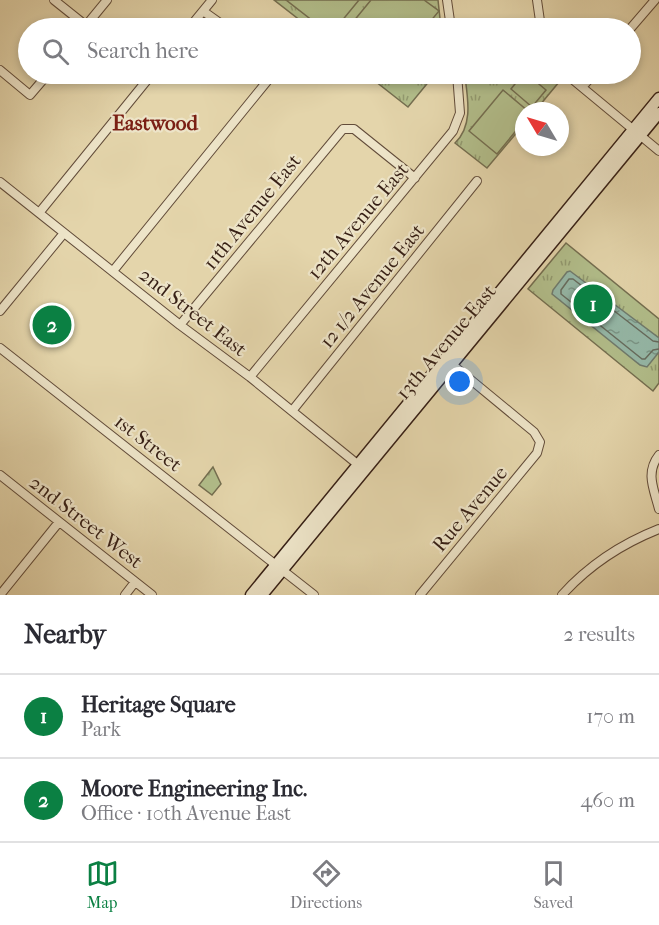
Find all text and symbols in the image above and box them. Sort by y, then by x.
search box [18,18,641,84]
icon: search [39,35,72,68]
text: Search here [87,38,199,64]
north arrow [515,102,569,156]
district label: Eastwood [112,111,198,135]
street label: 11th Avenue East [198,150,306,274]
street label: 12th Avenue East [303,158,413,284]
street label: 12 1/2 Avenue East [315,219,429,353]
street label: 2nd Street East [135,263,251,361]
street label: 13th Avenue East [391,280,501,404]
pin: 1 [574,282,612,326]
pin: 2 [32,302,72,348]
your location [445,367,474,396]
street label: 1st Street [110,410,186,476]
street label: Rue Avenue [428,462,512,556]
street label: 2nd Street West [25,471,147,573]
text: Nearby [24,619,106,650]
text: 2 results [564,623,635,646]
text: Heritage Square [81,692,236,718]
text: 1 [40,705,47,728]
text: 170 m [586,705,635,728]
text: Park [81,718,121,741]
text: Moore Engineering Inc. [81,776,307,802]
text: 2 [38,789,49,812]
text: 460 m [580,789,635,812]
text: Office · 10th Avenue East [81,802,291,825]
tab: Map [86,857,119,912]
tab: Directions [290,857,362,912]
tab: Saved [534,857,573,912]

